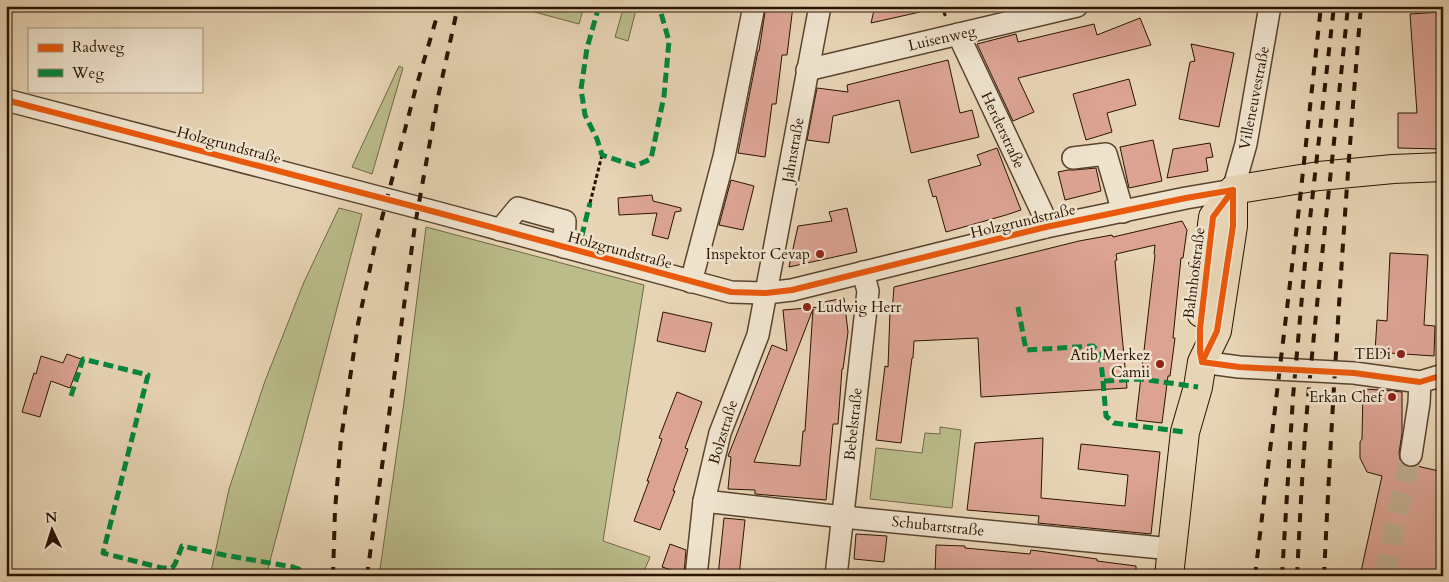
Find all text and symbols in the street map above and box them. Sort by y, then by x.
street label: Luisenweg [906,20,978,56]
legend [28,28,202,92]
text: Radweg [72,37,125,57]
street label: Villeneuvestraße [1234,44,1274,152]
text: Weg [71,63,104,83]
street label: Herderstraße [976,88,1030,172]
street label: Jahnstraße [777,116,809,186]
street label: Holzgrundstraße [175,121,284,169]
street label: Holzgrundstraße [968,199,1078,243]
street label: Holzgrundstraße [566,226,675,274]
street label: Bahnhofstraße [1178,226,1210,320]
place label: Inspektor Cevap [706,244,810,264]
marker: Inspektor Cevap [814,248,826,260]
place label: Ludwig Herr [817,297,902,317]
marker: Ludwig Herr [801,301,813,313]
place label: TEDi [1354,344,1391,364]
place label: Atib Merkez Camii [1070,345,1150,382]
marker: TEDi [1395,348,1407,360]
marker: Atib Merkez Camii [1154,358,1166,370]
street label: Bebelstraße [839,386,867,461]
place label: Erkan Chef [1309,387,1384,407]
marker: Erkan Chef [1386,391,1398,403]
street label: Bolzstraße [704,397,742,467]
north arrow [28,504,78,554]
text: N [44,508,58,527]
street label: Schubartstraße [891,511,985,541]

